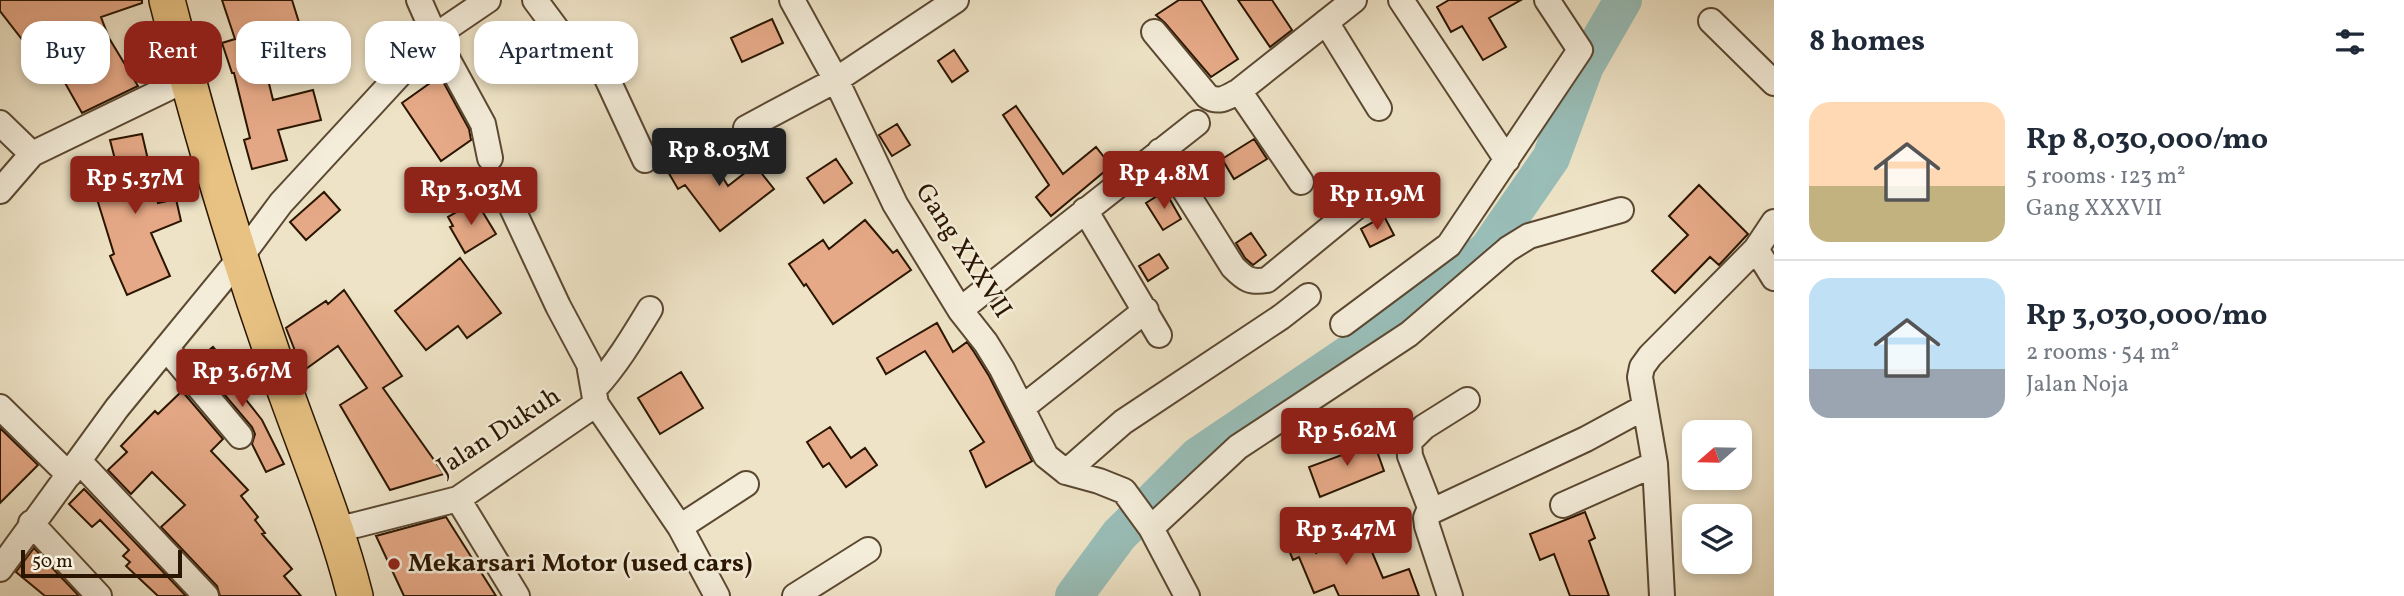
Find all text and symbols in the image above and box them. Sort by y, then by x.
chip: Buy [21,21,110,84]
chip: Rent [124,21,222,84]
chip: Filters [236,21,351,84]
chip: New [365,21,460,84]
chip: Apartment [474,21,638,84]
text: 8 homes [1809,21,1925,63]
icon: filters [2331,23,2369,61]
text: Rp 8,030,000/mo [2026,119,2268,161]
pin: Rp 8.03M [647,128,791,188]
icon: home [1865,130,1949,214]
text: Rp 8.03M [668,135,770,167]
pin: Rp 4.8M [1099,152,1229,211]
pin: Rp 5.37M [63,156,207,216]
text: Rp 4.8M [1119,158,1209,190]
text: 5 rooms · 123 m² [2026,161,2186,193]
text: Rp 5.37M [86,163,184,195]
pin: Rp 3.03M [399,168,543,227]
pin: Rp 11.9M [1305,173,1449,232]
text: Rp 3.03M [420,174,522,206]
street label: Gang XXXVII [906,177,1020,325]
text: Rp 11.9M [1329,179,1425,211]
text: Gang XXXVII [2026,193,2162,225]
text: Rp 3,030,000/mo [2026,295,2267,337]
icon: home [1865,306,1949,390]
text: 2 rooms · 54 m² [2026,337,2179,369]
pin: Rp 3.67M [170,350,314,409]
text: Rp 3.67M [192,356,292,388]
text: Jalan Noja [2026,369,2129,401]
street label: Jalan Dukuh [430,379,568,485]
pin: Rp 5.62M [1275,408,1419,468]
text: Rp 5.62M [1297,415,1397,447]
north arrow [1682,420,1752,490]
map controls [1682,420,1752,574]
button: layers [1682,504,1752,574]
pin: Rp 3.47M [1274,508,1418,567]
text: Rp 3.47M [1296,514,1396,546]
place label: Mekarsari Motor (used cars) [408,546,752,582]
scale bar [21,547,182,579]
text: 50 m [32,549,73,575]
marker: Mekarsari Motor (used cars) [386,556,402,572]

